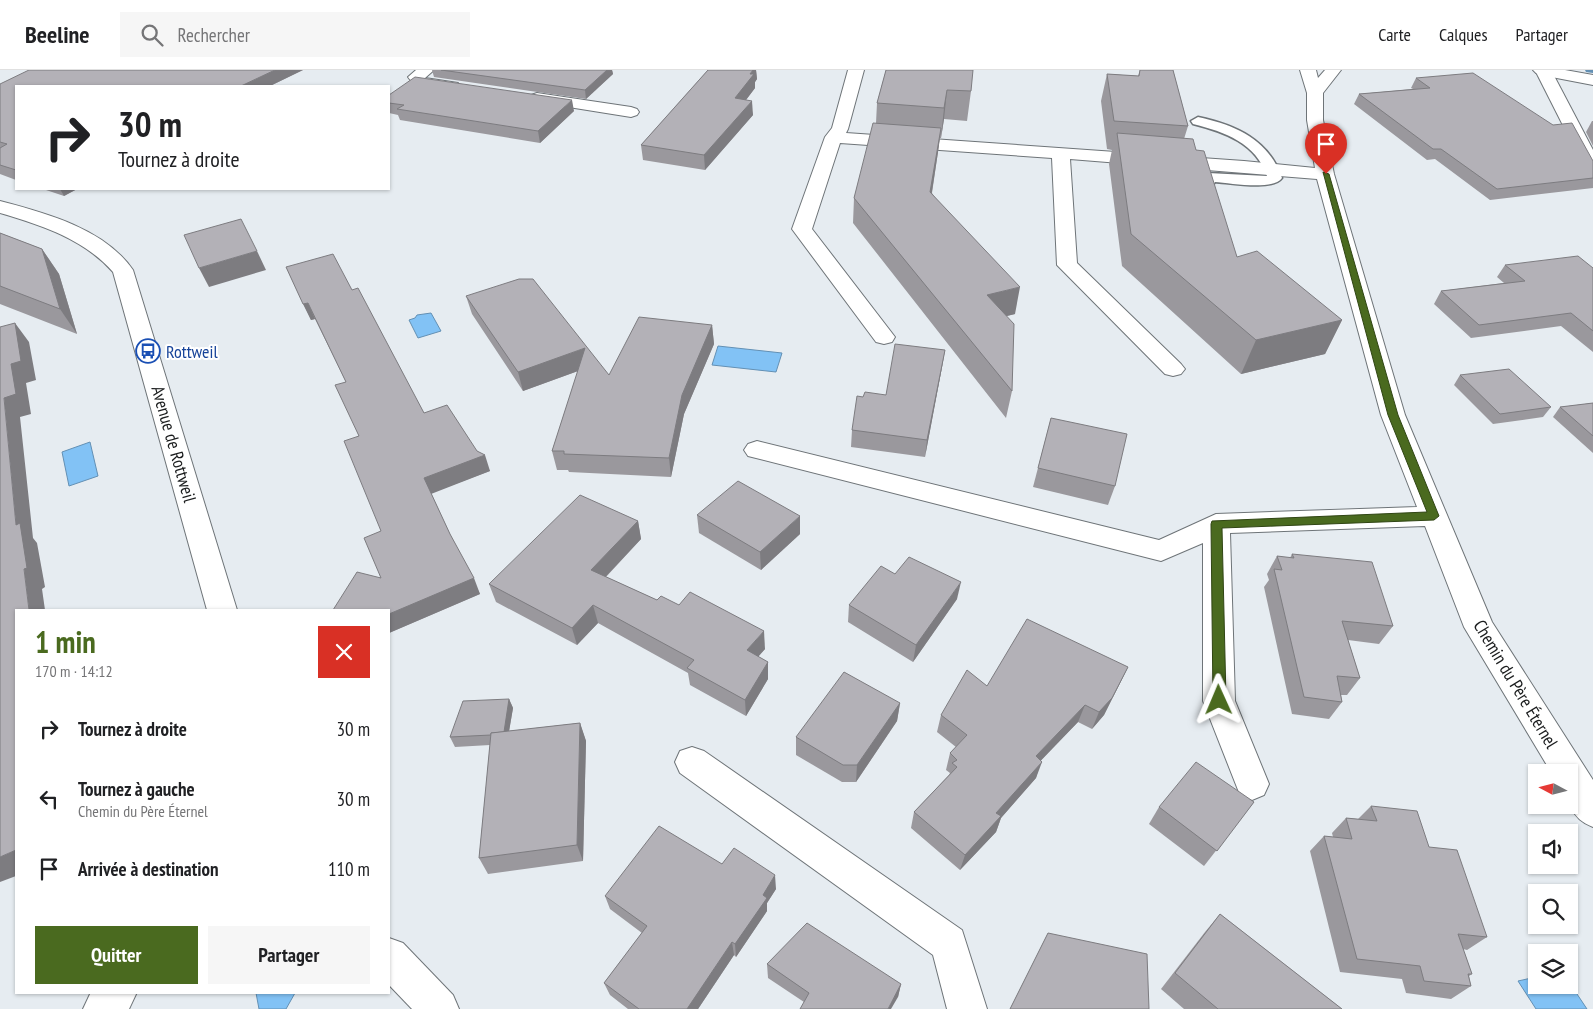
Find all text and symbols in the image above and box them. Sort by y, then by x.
search box [120,12,470,57]
text: Beeline [25,19,90,50]
icon: search [138,21,166,49]
text: Rechercher [178,23,250,47]
text: Carte [1378,23,1411,46]
text: Calques [1439,23,1488,46]
text: Partager [1516,23,1568,46]
text: 30 m [118,101,182,147]
icon: right [35,105,100,170]
pin [1305,123,1347,174]
icon: arrive [1312,130,1340,158]
text: Tournez à droite [118,145,240,173]
bus stop icon: Rottweil [135,338,161,364]
place label: Rottweil [166,340,218,363]
street label: Avenue de Rottweil [146,383,202,506]
street label: Chemin du Père Éternel [1469,616,1564,753]
text: 1 min [35,622,96,661]
button: close [318,626,370,678]
text: 170 m · 14:12 [35,661,113,681]
position arrow [1192,673,1244,725]
icon: right [35,715,63,743]
text: Tournez à droite [78,717,187,741]
text: 30 m [337,717,370,741]
north arrow [1528,764,1578,814]
map controls [1528,764,1578,994]
text: Tournez à gauche [78,777,195,801]
icon: left [35,785,63,813]
text: 30 m [337,787,370,811]
text: Chemin du Père Éternel [78,801,208,821]
button: sound [1528,824,1578,874]
icon: arrive [35,855,63,883]
text: Arrivée à destination [78,857,219,881]
text: 110 m [328,857,370,881]
button: search [1528,884,1578,934]
button: Quitter [35,926,198,984]
button: Partager [208,926,370,984]
button: layers [1528,944,1578,994]

